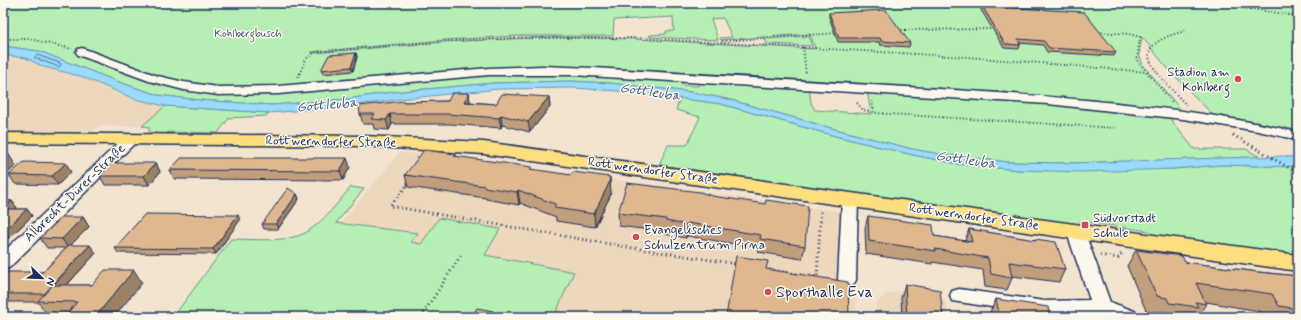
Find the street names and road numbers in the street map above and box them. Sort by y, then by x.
street label: Rottwerndorfer Straße [265,132,397,152]
street label: Albrecht-Dürer-Straße [21,140,129,246]
street label: Rottwerndorfer Straße [587,153,719,189]
street label: Rottwerndorfer Straße [908,199,1040,235]

